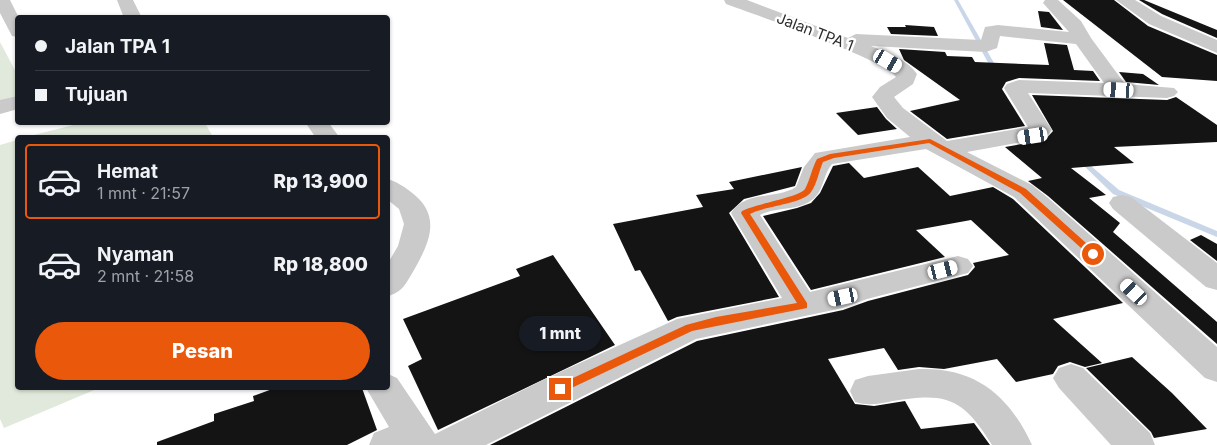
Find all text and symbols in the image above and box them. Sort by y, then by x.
street label: Jalan TPA 1 [774,8,856,55]
text: Jalan TPA 1 [65,35,170,58]
car [871,47,904,75]
car [1103,82,1134,98]
text: Tujuan [65,83,128,106]
car [1017,126,1048,146]
icon: car [37,159,82,204]
text: Hemat [97,160,158,183]
text: Rp 13,900 [273,170,368,193]
text: 1 mnt · 21:57 [97,183,190,203]
icon: car [37,242,82,287]
text: Nyaman [97,243,174,266]
route start [1082,243,1104,265]
text: Rp 18,800 [274,253,368,276]
car [926,259,959,281]
text: 2 mnt · 21:58 [97,266,194,286]
car [1117,276,1150,308]
car [826,287,859,307]
callout: 1 mnt [519,316,601,352]
button: Pesan [35,322,370,380]
text: 1 mnt [539,323,581,343]
route end [549,378,571,400]

